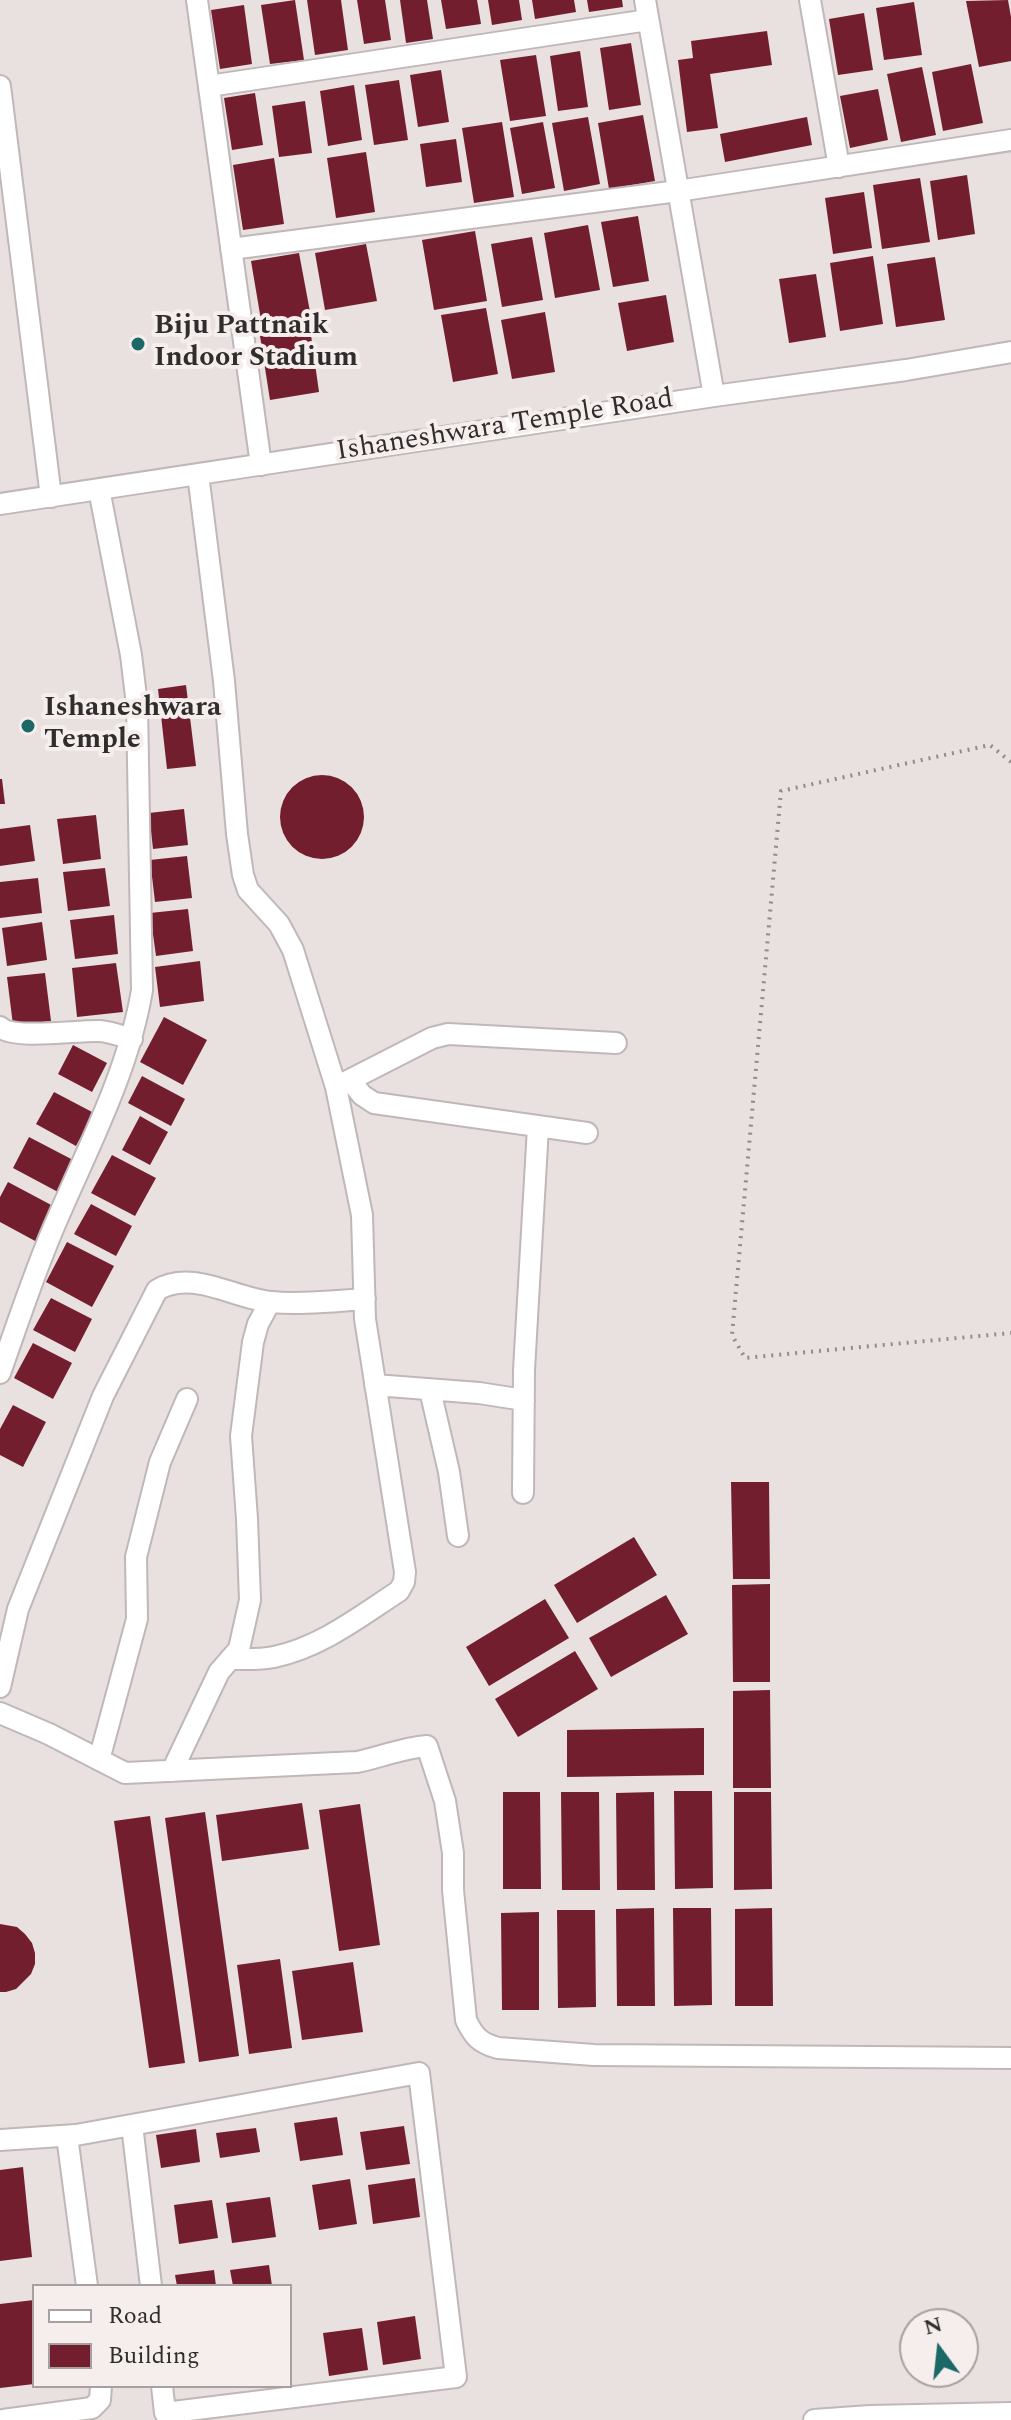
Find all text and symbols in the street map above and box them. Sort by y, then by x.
place label: Biju Pattnaik Indoor Stadium [154,311,358,377]
marker: Biju Pattnaik Indoor Stadium [129,335,147,353]
street label: Ishaneshwara Temple Road [334,384,676,470]
place label: Ishaneshwara Temple [44,693,221,759]
marker: Ishaneshwara Temple [19,717,37,735]
legend [32,2284,292,2388]
text: Road [108,2298,162,2334]
north arrow [899,2308,979,2388]
text: N [920,2308,946,2345]
text: Building [108,2338,200,2374]

